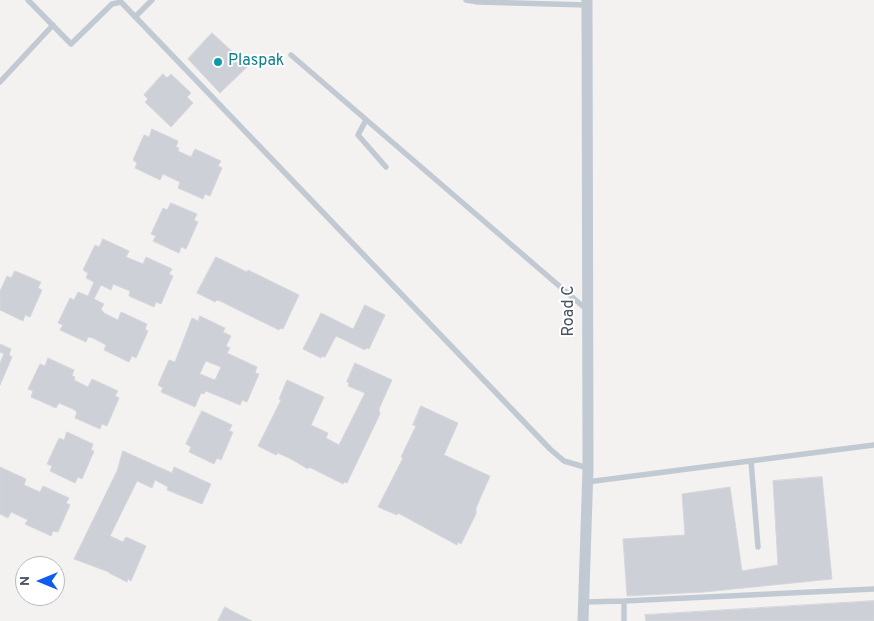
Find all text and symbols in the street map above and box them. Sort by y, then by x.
place label: Plaspak [228,52,284,72]
marker: Plaspak [212,56,224,68]
street label: Road C [560,285,580,337]
north arrow [15,556,65,606]
text: N [17,576,34,586]

